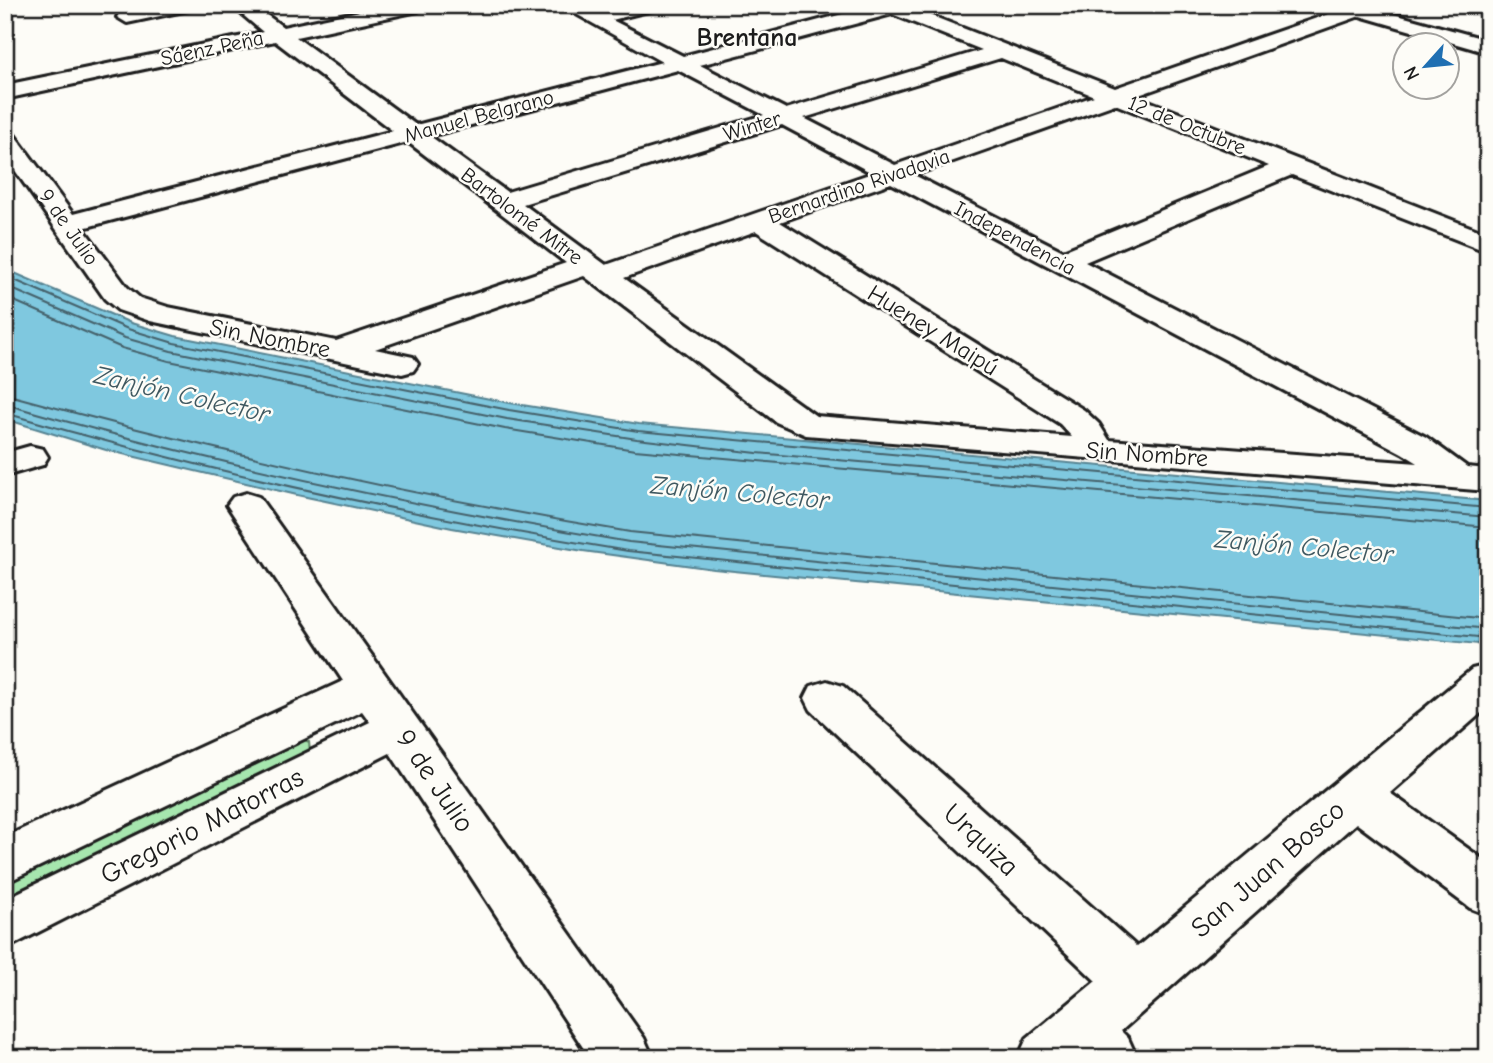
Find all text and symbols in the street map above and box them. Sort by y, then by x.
district label: Brentana [697,23,797,53]
street label: Sáenz Peña [158,25,266,71]
north arrow [1392,32,1462,102]
text: N [1399,63,1424,84]
street label: Manuel Belgrano [402,85,556,147]
street label: 12 de Octubre [1125,90,1249,160]
street label: Winter [720,106,784,146]
street label: Bernardino Rivadavia [765,144,953,228]
street label: Bartolomé Mitre [456,162,588,270]
street label: 9 de Julio [34,184,104,270]
street label: Independencia [950,196,1080,280]
street label: Hueney Maipú [863,279,1003,381]
street label: Sin Nombre [207,313,333,363]
water label: Zanjón Colector [90,360,274,430]
street label: Sin Nombre [1085,436,1209,472]
water label: Zanjón Colector [648,470,832,516]
water label: Zanjón Colector [1212,524,1396,570]
street label: 9 de Julio [389,724,481,838]
street label: Gregorio Matorras [95,761,309,891]
street label: San Juan Bosco [1185,794,1351,944]
street label: Urquiza [937,797,1025,883]

